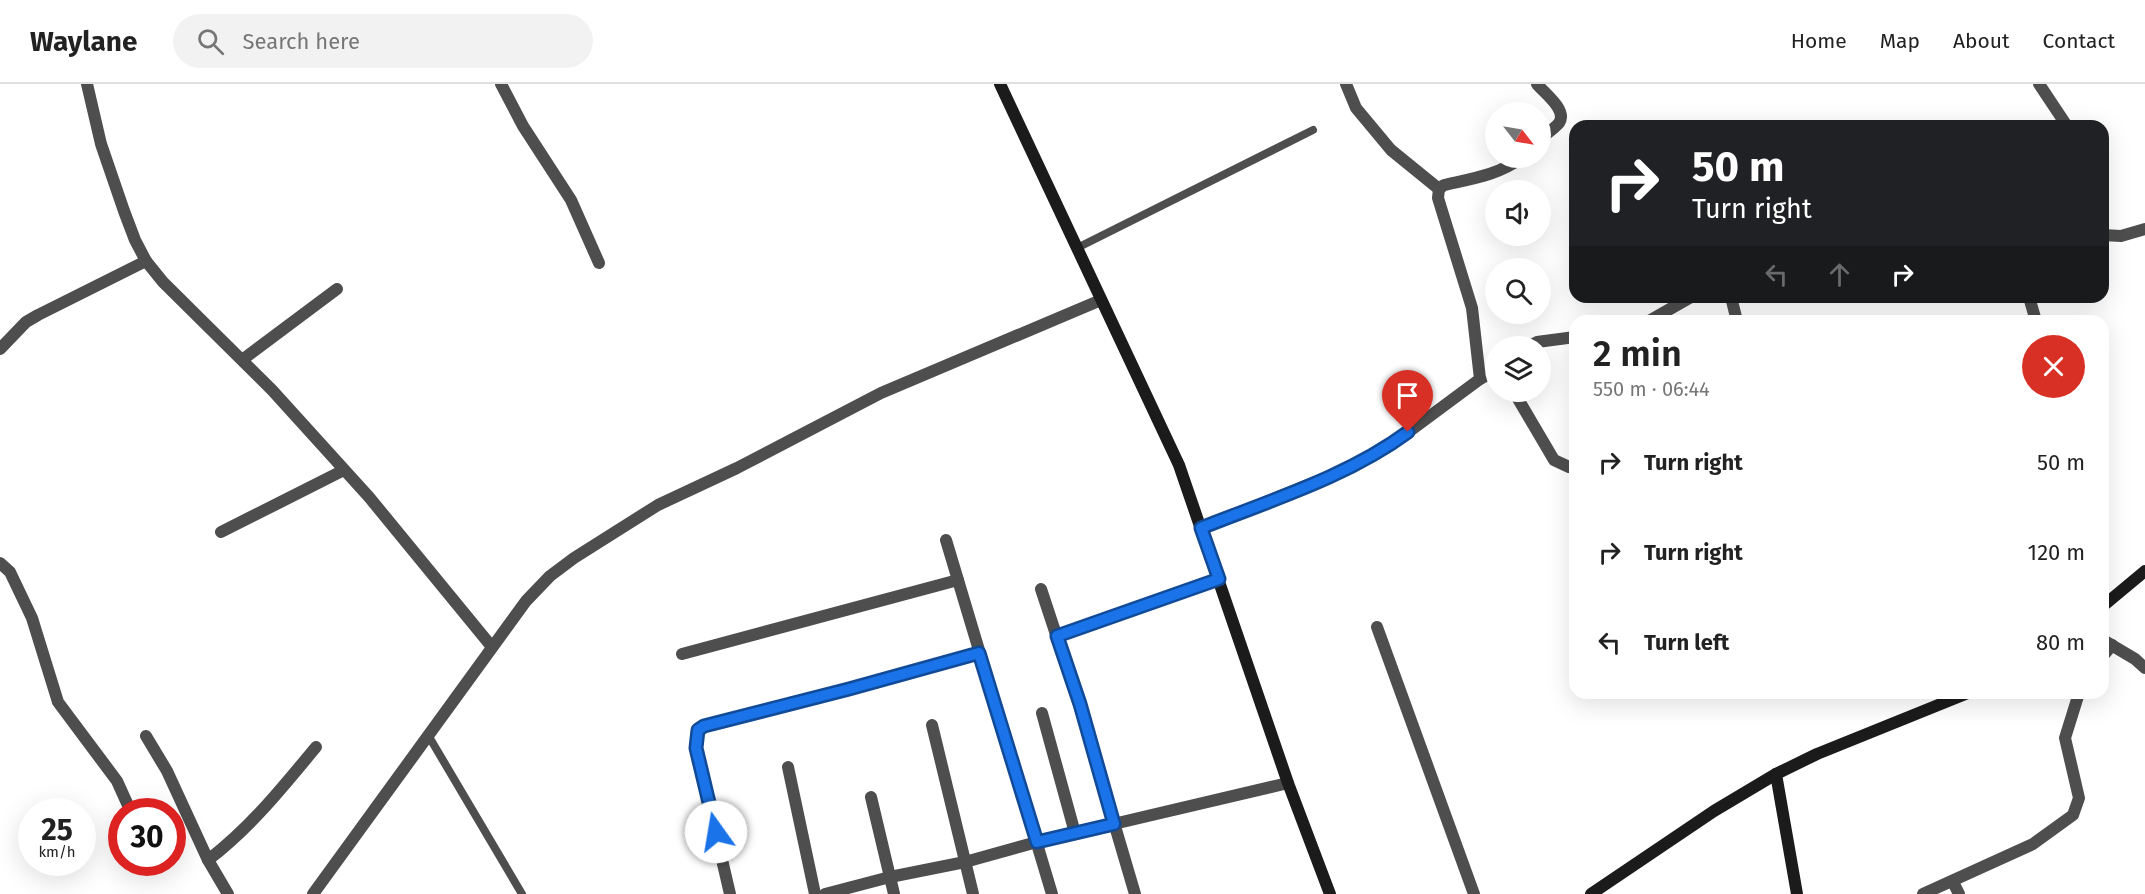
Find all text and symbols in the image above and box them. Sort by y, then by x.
search box [173,14,593,68]
text: Waylane [30,25,137,58]
icon: search [194,25,227,58]
text: Search here [242,28,360,55]
text: Home [1791,28,1847,54]
text: Map [1880,28,1920,54]
text: About [1953,28,2010,54]
text: Contact [2043,28,2115,54]
north arrow [1485,102,1551,168]
map controls [1485,102,1551,402]
text: 50 m [1692,142,1785,192]
icon: right [1593,144,1671,222]
button: sound [1485,180,1551,246]
text: Turn right [1692,193,1812,225]
button: search [1485,258,1551,324]
icon: left [1760,258,1793,291]
icon: ahead [1823,258,1856,291]
icon: right [1886,258,1919,291]
text: 2 min [1593,332,1682,376]
button: close [2022,335,2085,398]
button: layers [1485,336,1551,402]
pin [1382,370,1433,432]
text: 550 m · 06:44 [1593,377,1710,401]
icon: arrive [1391,379,1424,412]
icon: right [1593,446,1626,479]
text: Turn right [1644,449,1743,476]
text: 50 m [2037,449,2085,476]
icon: right [1593,536,1626,569]
text: Turn right [1644,539,1743,566]
text: 120 m [2028,539,2085,566]
icon: left [1593,626,1626,659]
text: Turn left [1644,629,1729,656]
text: 80 m [2036,629,2085,656]
speed limit sign: 30 [108,798,186,876]
position arrow [684,800,748,864]
text: 25 [41,812,73,848]
text: km/h [38,843,76,861]

